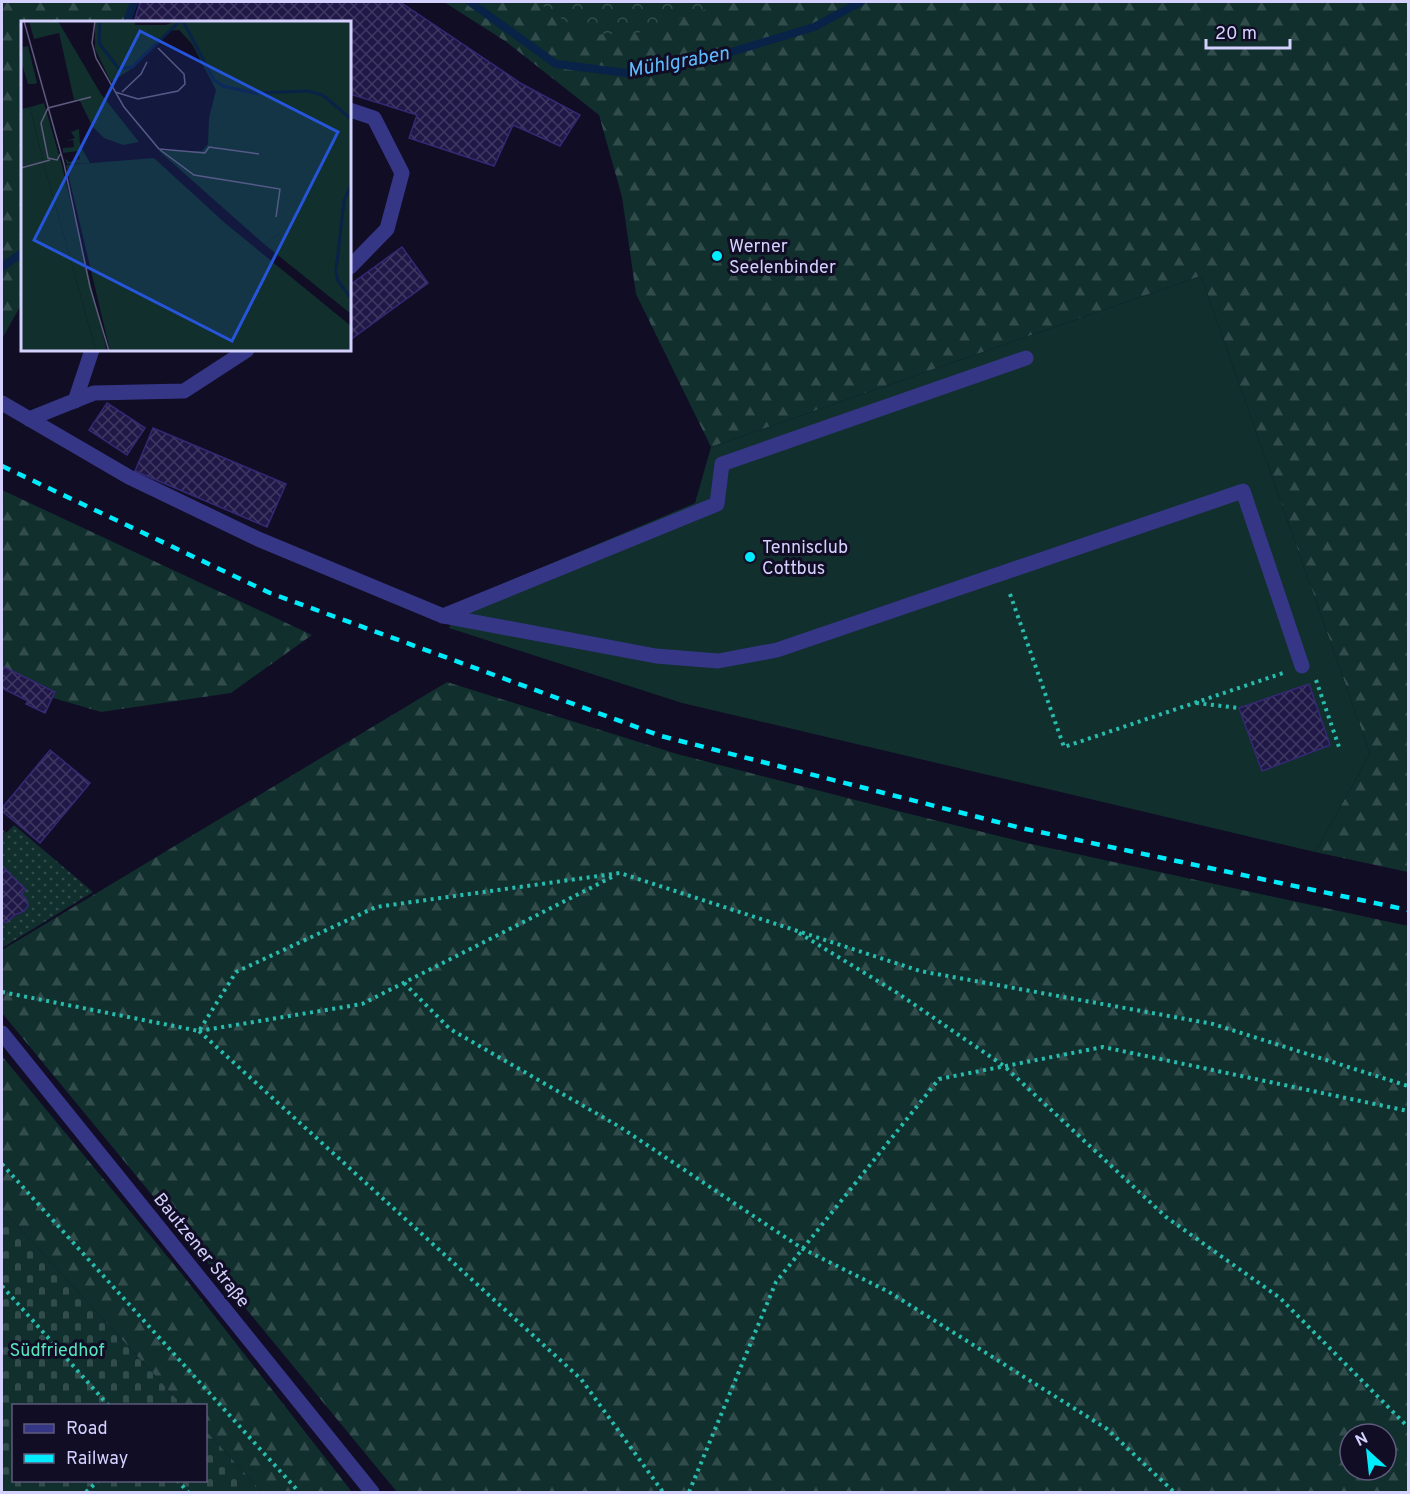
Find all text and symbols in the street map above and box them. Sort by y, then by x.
scale bar [1206,12,1290,50]
inset map [21,21,351,351]
text: 20 m [1215,23,1257,46]
water label: Mühlgraben [625,41,731,85]
place label: Werner Seelenbinder [729,236,836,280]
marker: Werner Seelenbinder [710,249,724,263]
place label: Tennisclub Cottbus [762,537,848,581]
marker: Tennisclub Cottbus [743,550,757,564]
street label: Bautzener Straße [148,1189,254,1313]
park label: Südfriedhof [10,1340,104,1363]
legend [12,1404,207,1482]
text: Road [66,1418,108,1441]
north arrow [1338,1422,1398,1482]
text: N [1352,1429,1372,1452]
text: Railway [66,1448,128,1471]

